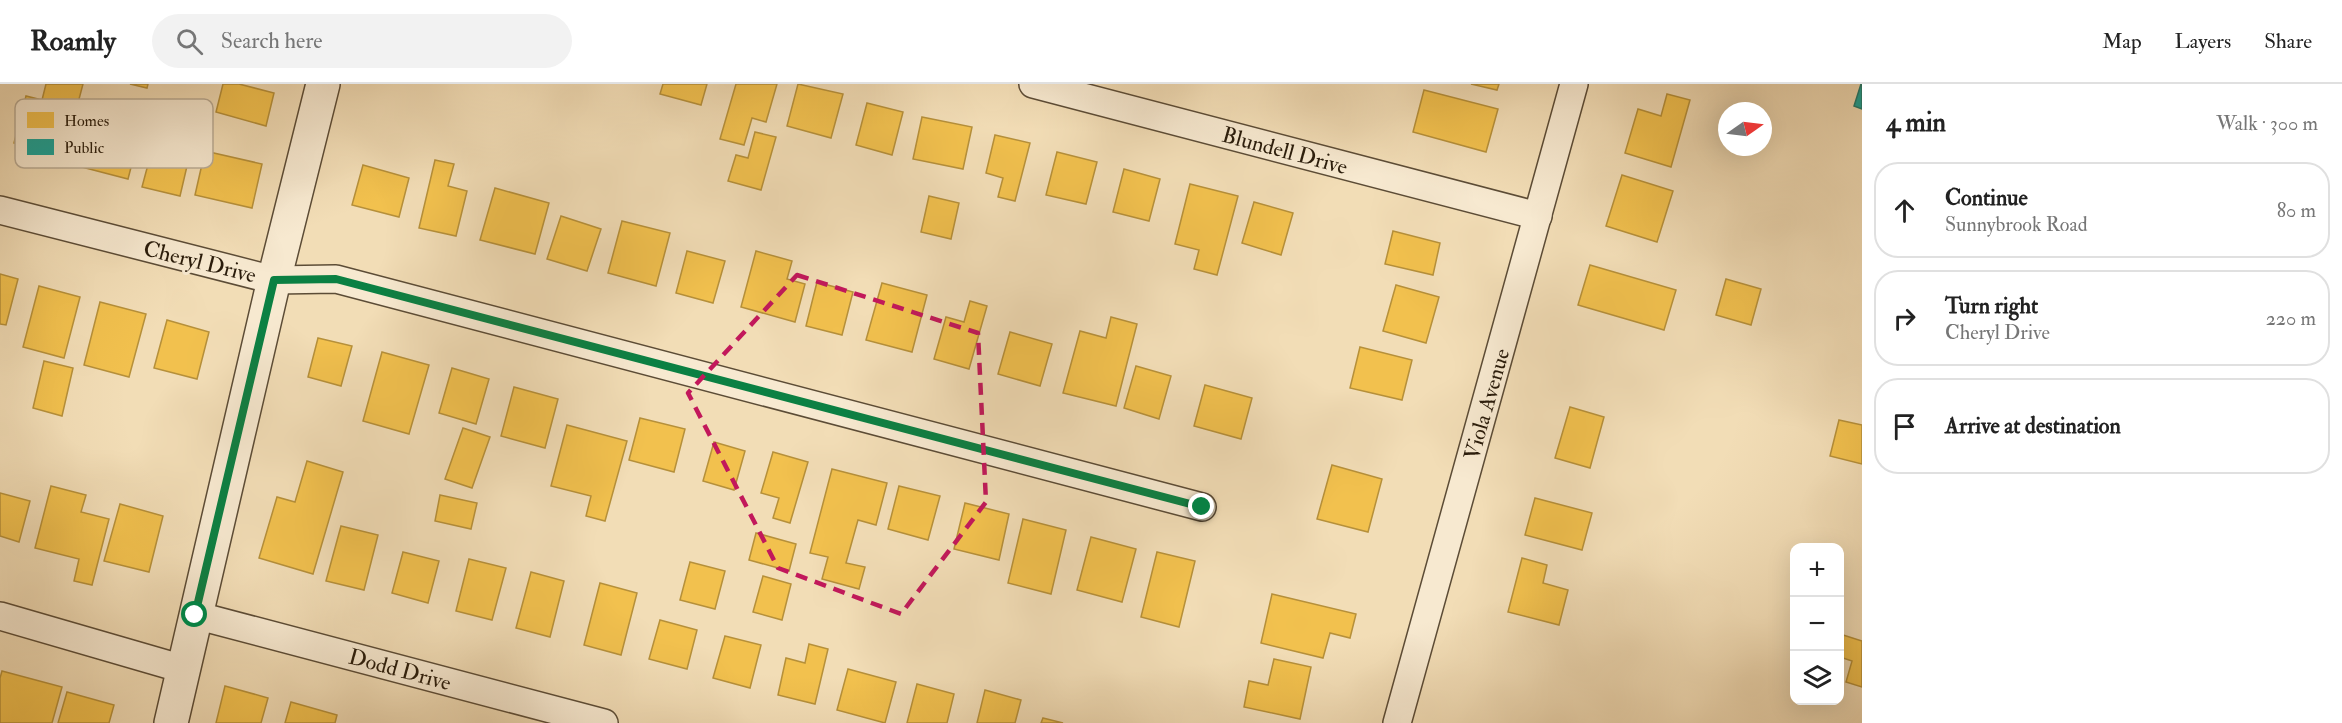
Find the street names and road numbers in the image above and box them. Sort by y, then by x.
street label: Blundell Drive [1219,121,1351,181]
street label: Cheryl Drive [140,234,259,289]
street label: Viola Avenue [1458,345,1516,463]
street label: Dodd Drive [345,643,454,697]

